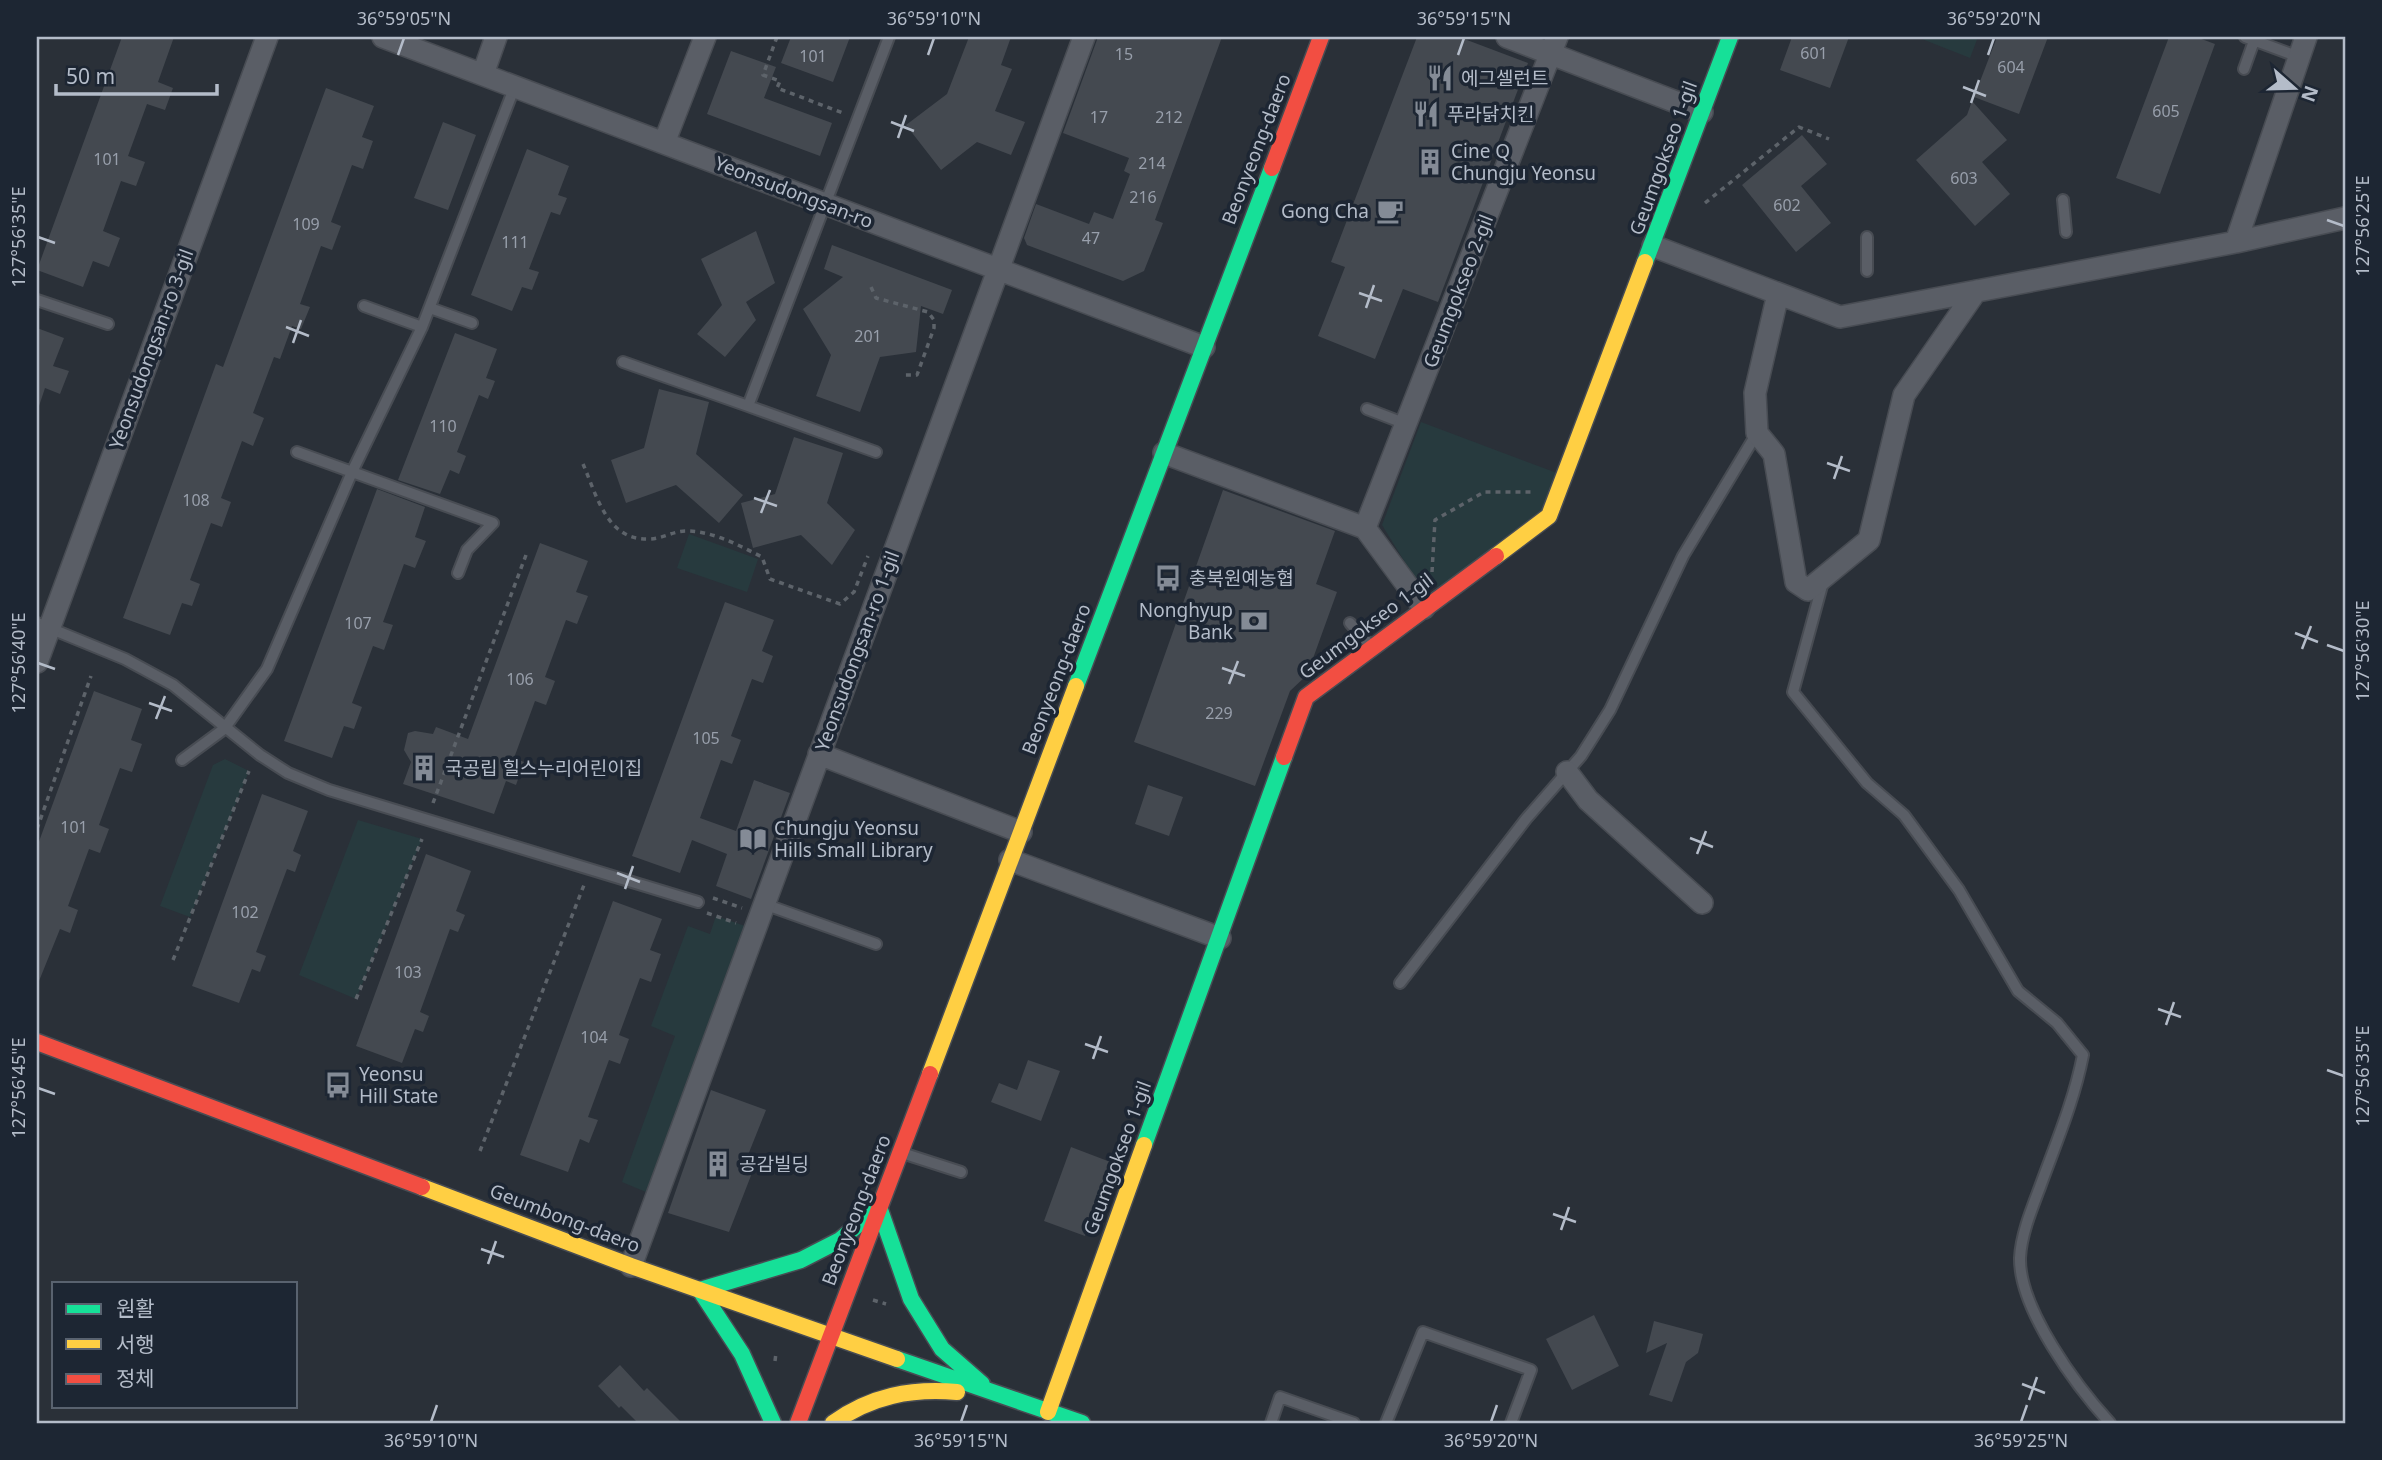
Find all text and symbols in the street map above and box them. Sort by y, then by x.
text: 36°59'05"N [357,6,451,30]
text: 36°59'10"N [887,6,981,30]
text: 36°59'15"N [1417,6,1511,30]
text: 36°59'20"N [1947,6,2041,30]
house number: 601 [1800,42,1828,64]
house number: 15 [1115,43,1133,65]
house number: 101 [799,45,827,67]
scale bar [56,52,217,96]
north arrow [2260,52,2330,122]
house number: 604 [1997,56,2025,78]
text: 50 m [66,62,115,90]
restaurant icon: 에그셀런트 [1425,63,1455,93]
place label: 에그셀런트 [1461,65,1548,91]
street label: Beonyeong-daero [1215,70,1297,228]
street label: Geumgokseo 1-gil [1623,77,1703,239]
text: N [2295,82,2325,106]
restaurant icon: 푸라닭치킨 [1411,99,1441,129]
house number: 605 [2152,100,2180,122]
place label: 푸라닭치킨 [1447,101,1534,127]
house number: 17 [1090,106,1108,128]
house number: 212 [1155,106,1183,128]
place label: Cine Q Chungju Yeonsu [1451,138,1596,186]
building icon: Cine Q Chungju Yeonsu [1415,147,1445,177]
house number: 101 [93,148,121,170]
street label: Yeonsudongsan-ro [711,150,877,234]
house number: 214 [1138,152,1166,174]
house number: 603 [1950,167,1978,189]
text: 127°56'25"E [2350,175,2374,277]
text: 127°56'35"E [6,186,30,288]
house number: 216 [1129,186,1157,208]
house number: 602 [1773,194,1801,216]
cafe icon: Gong Cha [1375,196,1405,226]
place label: Gong Cha [1281,198,1369,224]
street label: Geumgokseo 2-gil [1417,211,1499,371]
house number: 109 [292,213,320,235]
house number: 47 [1082,227,1100,249]
house number: 111 [501,231,529,253]
street label: Yeonsudongsan-ro 3-gil [103,245,199,453]
house number: 201 [854,325,882,347]
house number: 110 [429,415,457,437]
house number: 108 [182,489,210,511]
street label: Yeonsudongsan-ro 1-gil [809,547,905,755]
bus stop icon: 충북원예농협 [1153,563,1183,593]
place label: 충북원예농협 [1189,565,1294,591]
street label: Geumgokseo 1-gil [1293,567,1439,685]
place label: Nonghyup Bank [1139,597,1233,645]
street label: Beonyeong-daero [1015,600,1097,758]
text: 127°56'30"E [2350,600,2374,702]
bank icon: Nonghyup Bank [1239,606,1269,636]
text: 127°56'40"E [6,612,30,714]
house number: 107 [344,612,372,634]
house number: 106 [506,668,534,690]
house number: 229 [1205,702,1233,724]
house number: 105 [692,727,720,749]
building icon: 국공립 힐스누리어린이집 [409,753,439,783]
place label: 국공립 힐스누리어린이집 [445,755,642,781]
place label: Chungju Yeonsu Hills Small Library [774,815,933,863]
house number: 101 [60,816,88,838]
library icon: Chungju Yeonsu Hills Small Library [738,824,768,854]
house number: 102 [231,901,259,923]
house number: 103 [394,961,422,983]
text: 127°56'35"E [2350,1025,2374,1127]
house number: 104 [580,1026,608,1048]
text: 127°56'45"E [6,1037,30,1139]
place label: Yeonsu Hill State [359,1061,438,1109]
bus stop icon: Yeonsu Hill State [323,1070,353,1100]
street label: Geumgokseo 1-gil [1077,1077,1157,1239]
street label: Beonyeong-daero [815,1131,897,1289]
building icon: 공감빌딩 [703,1149,733,1179]
place label: 공감빌딩 [739,1151,809,1177]
street label: Geumbong-daero [486,1177,644,1259]
legend [52,1282,298,1408]
text: 원활 [116,1294,155,1322]
text: 서행 [116,1330,155,1358]
text: 정체 [116,1364,155,1392]
text: 36°59'10"N [384,1428,478,1452]
text: 36°59'15"N [914,1428,1008,1452]
text: 36°59'20"N [1444,1428,1538,1452]
text: 36°59'25"N [1974,1428,2068,1452]

